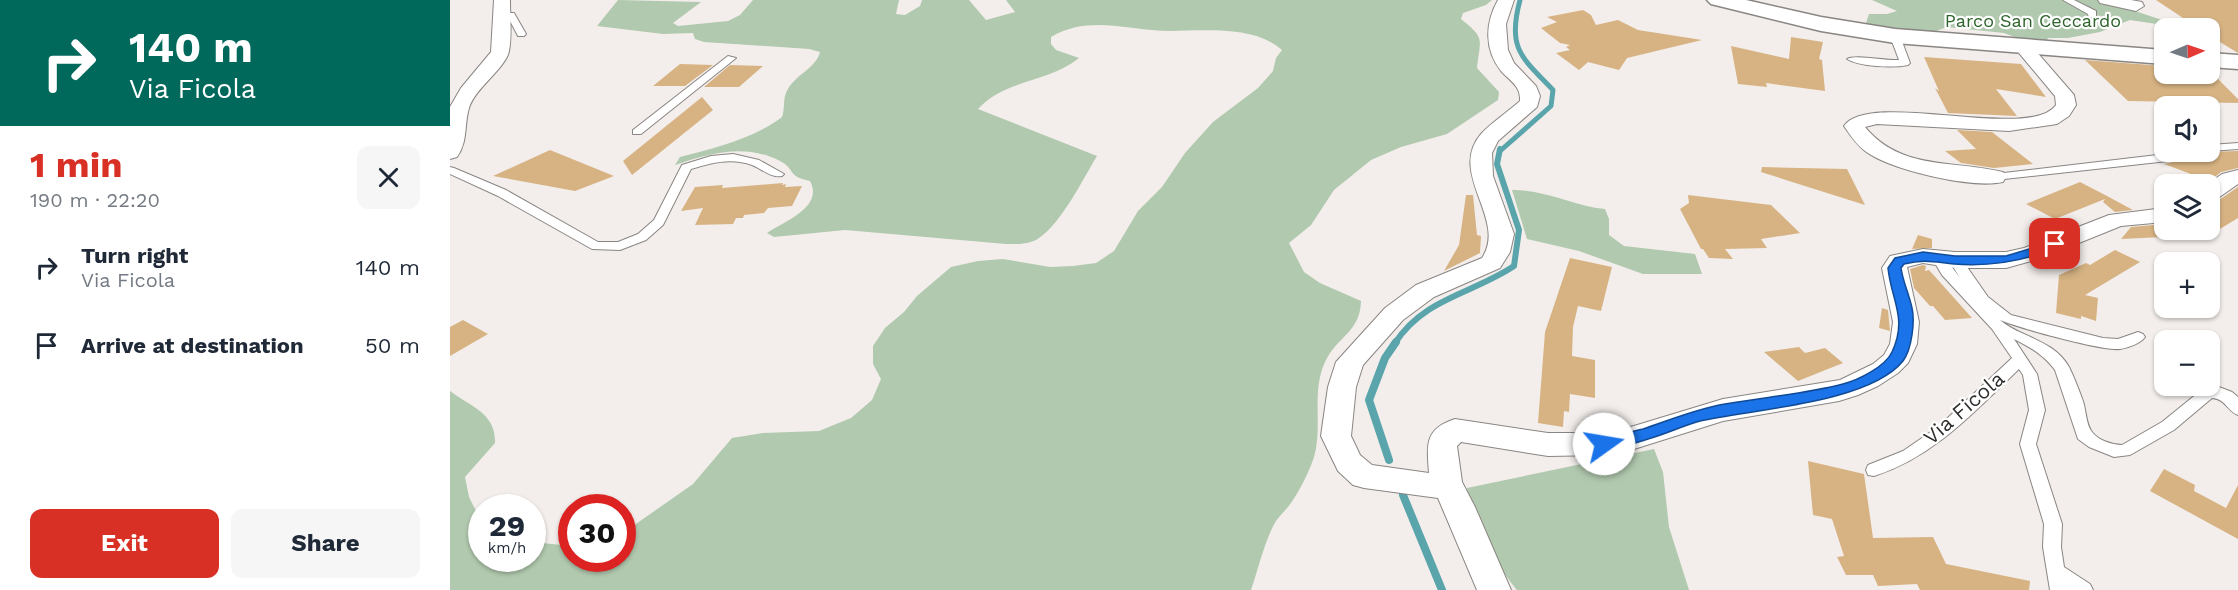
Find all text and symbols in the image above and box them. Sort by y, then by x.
park label: Parco San Ceccardo [1945,10,2121,31]
north arrow [2154,18,2220,84]
map controls [2154,18,2220,396]
text: 140 m [129,23,253,72]
icon: right [30,24,108,102]
text: Via Ficola [129,73,256,105]
button: sound [2154,96,2220,162]
text: 1 min [30,144,122,186]
button: close [357,146,420,209]
button: layers [2154,174,2220,240]
text: 190 m · 22:20 [30,188,160,212]
pin [2029,218,2080,269]
icon: arrive [2038,227,2071,260]
text: Turn right [81,243,188,268]
icon: right [30,251,63,284]
button: + [2154,252,2220,318]
text: 140 m [356,255,420,280]
text: Via Ficola [81,268,175,292]
icon: arrive [30,329,63,362]
button: − [2154,330,2220,396]
text: Arrive at destination [81,333,304,358]
text: 50 m [365,333,420,358]
street label: Via Ficola [1918,366,2009,449]
position arrow [1572,412,1636,476]
speed limit sign: 30 [558,494,636,572]
text: 29 [489,508,525,543]
button: Exit [30,509,219,578]
button: Share [231,509,420,578]
text: km/h [488,539,526,557]

